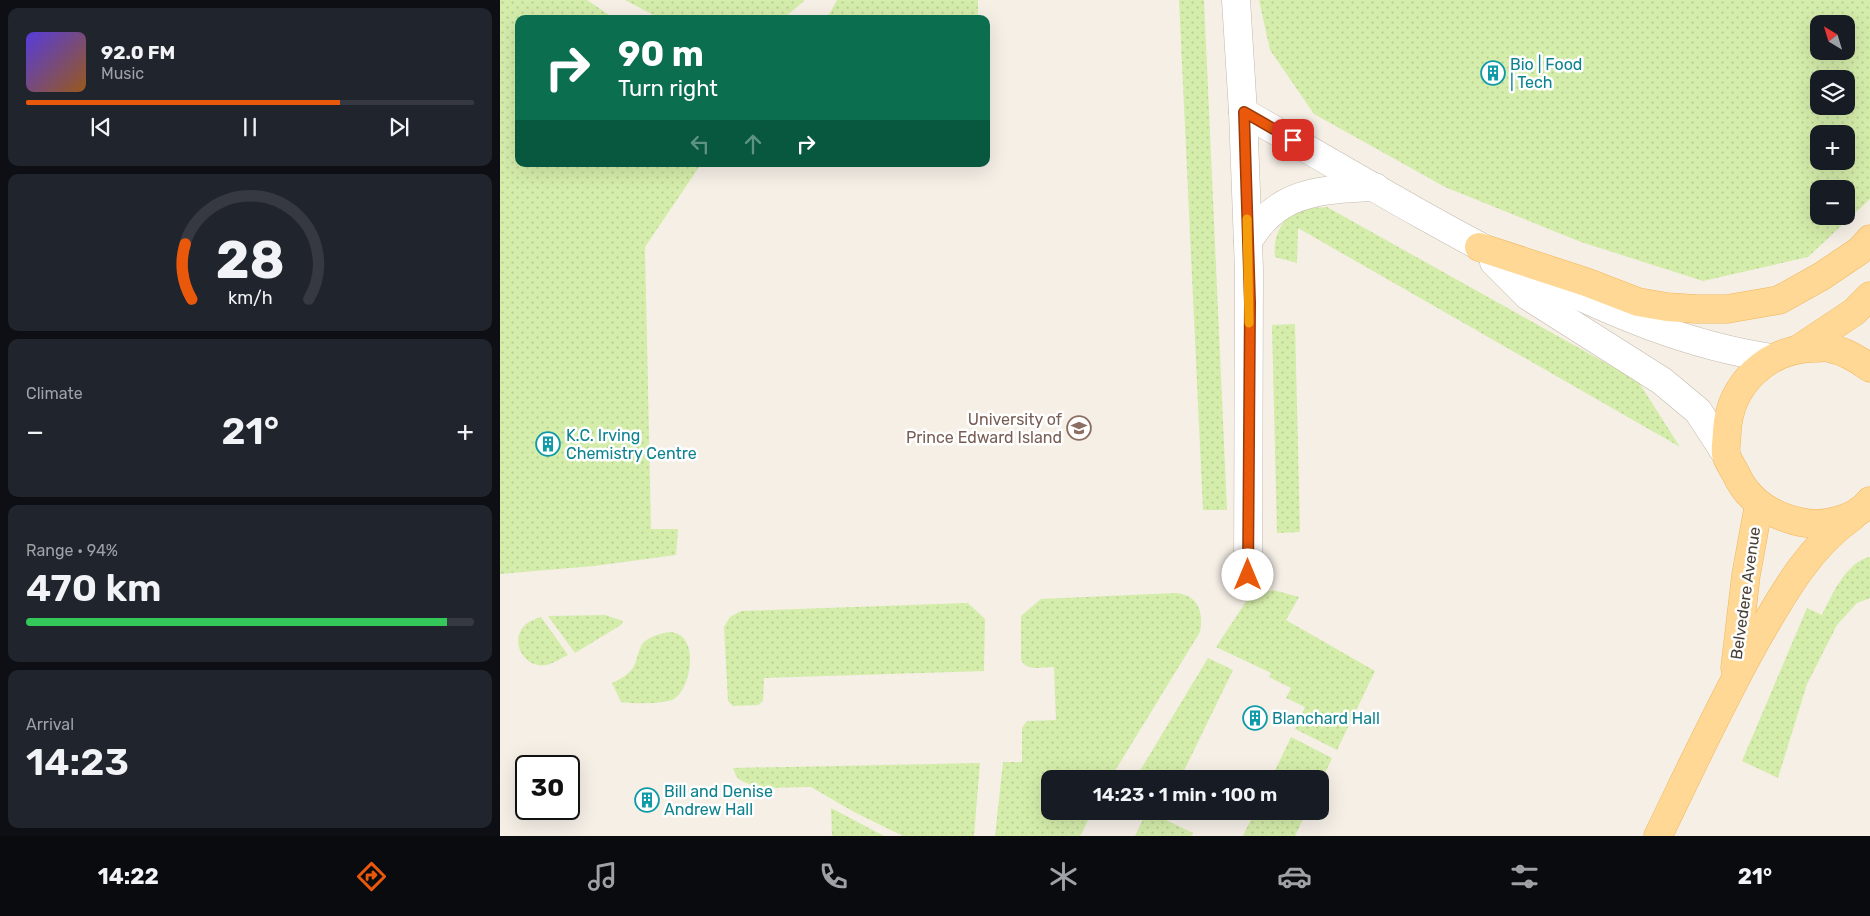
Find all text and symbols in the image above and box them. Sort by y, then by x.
north arrow [1810,15,1855,60]
map controls [1810,15,1855,225]
text: 90 m [618,33,704,75]
icon: right [535,35,600,100]
text: 92.0 FM [101,41,175,64]
place label: Bio | Food | Tech [1510,54,1582,92]
building icon: Bio | Food | Tech [1480,60,1506,86]
text: Music [101,64,144,83]
button: layers [1810,70,1855,115]
text: Turn right [618,75,718,102]
icon: previous [87,113,115,141]
icon: pause [236,113,264,141]
icon: next [385,113,413,141]
pin [1272,119,1314,161]
button: + [1810,125,1855,170]
icon: arrive [1279,126,1307,154]
icon: left [686,130,714,158]
icon: ahead [739,130,767,158]
icon: right [792,130,820,158]
button: − [1810,180,1855,225]
text: 28 [215,229,285,291]
text: km/h [228,287,272,308]
text: Climate [26,384,83,403]
text: 21° [222,408,279,454]
place label: University of Prince Edward Island [906,410,1063,447]
text: − [26,415,44,448]
text: + [457,415,474,448]
school or university icon: University of Prince Edward Island [1066,415,1092,441]
place label: K.C. Irving Chemistry Centre [566,426,697,463]
building icon: K.C. Irving Chemistry Centre [535,431,561,457]
street label: Belvedere Avenue [1727,525,1764,661]
text: Range · 94% [26,541,118,560]
position arrow [1221,548,1273,600]
text: 470 km [26,565,162,611]
building icon: Blanchard Hall [1242,705,1268,731]
place label: Blanchard Hall [1272,709,1380,728]
text: Arrival [26,715,74,734]
text: 14:23 [26,739,129,785]
speed limit sign: 30 [515,755,580,820]
place label: Bill and Denise Andrew Hall [664,782,773,819]
text: 14:23 · 1 min · 100 m [1093,783,1277,806]
building icon: Bill and Denise Andrew Hall [634,787,660,813]
icon: directions [354,859,389,894]
icon: music [585,859,620,894]
icon: phone [816,859,851,894]
icon: climate [1046,859,1081,894]
icon: car [1277,859,1312,894]
icon: filters [1507,859,1542,894]
text: 14:22 [98,863,159,890]
text: 21° [1738,863,1772,890]

